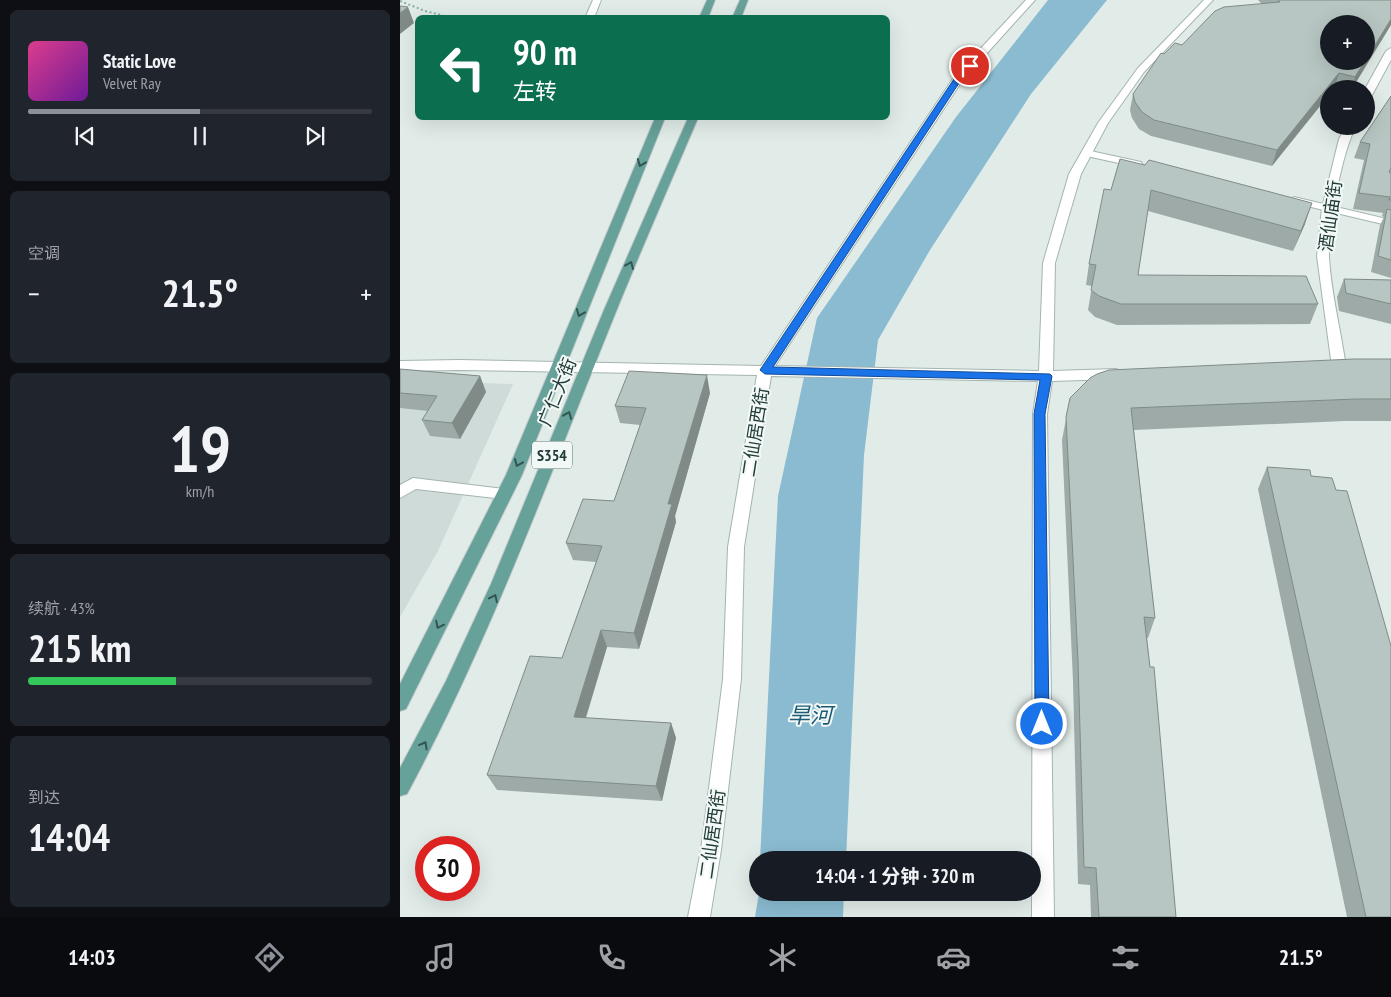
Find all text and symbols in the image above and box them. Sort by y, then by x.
map controls [1320,15,1375,135]
button: + [1320,15,1375,70]
text: 90 m [513,29,577,75]
icon: left [430,35,495,100]
pin [949,45,991,87]
text: Static Love [103,49,176,73]
icon: arrive [956,52,984,80]
text: Velvet Ray [103,73,161,93]
text: 左转 [513,77,557,105]
button: − [1320,80,1375,135]
icon: previous [71,122,99,150]
icon: pause [186,122,214,150]
icon: next [301,122,329,150]
one-way arrow [637,158,648,167]
street label: 酒仙庙街 [1314,179,1346,253]
text: 空调 [28,243,60,263]
one-way arrow [623,261,634,270]
text: 21.5° [162,268,238,317]
text: − [28,275,40,312]
text: + [360,275,372,312]
one-way arrow [576,308,587,317]
street label: 广仁大街 [533,354,581,430]
street label: 二仙居西街 [737,386,773,478]
text: 19 [169,406,231,490]
one-way arrow [561,411,572,420]
road number: S354 [532,442,572,468]
one-way arrow [514,459,524,467]
text: km/h [186,481,214,501]
one-way arrow [488,594,498,603]
text: 续航 · 43% [28,598,95,618]
one-way arrow [435,620,445,629]
text: 215 km [28,623,131,672]
position arrow [1015,697,1067,749]
water label: 旱河 [788,701,836,729]
one-way arrow [418,741,428,750]
text: 到达 [28,787,60,807]
street label: 二仙居西街 [694,788,730,880]
text: 14:04 [28,812,110,861]
speed limit sign: 30 [415,836,480,901]
text: 14:04 · 1 分钟 · 320 m [815,864,975,888]
icon: directions [252,940,287,975]
icon: music [423,940,458,975]
icon: phone [594,940,629,975]
icon: climate [765,940,800,975]
icon: car [936,940,971,975]
icon: filters [1108,940,1143,975]
text: 14:03 [68,943,116,971]
text: 21.5° [1279,943,1323,971]

